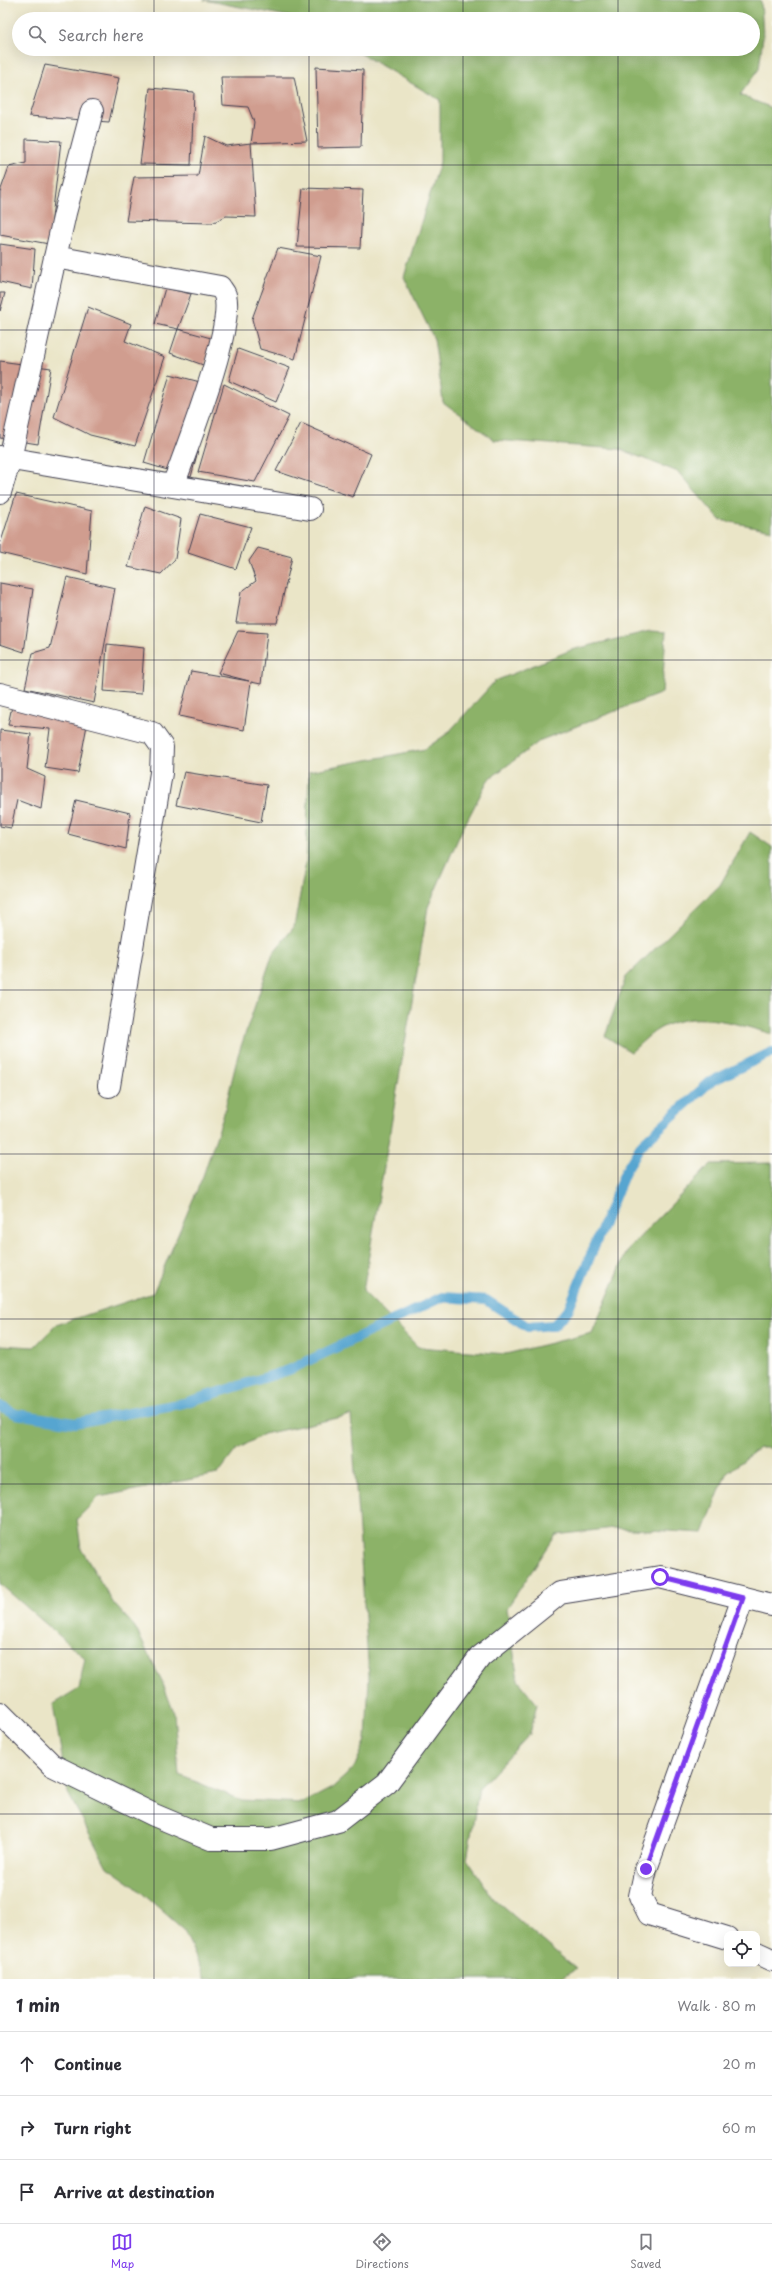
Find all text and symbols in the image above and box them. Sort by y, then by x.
search box [12,12,760,56]
icon: search [26,23,48,45]
text: Search here [58,23,144,46]
route start [651,1568,669,1586]
route end [637,1860,655,1878]
map controls [724,1931,760,1967]
button: locate [724,1931,760,1967]
text: 1 min [16,1992,60,2018]
text: Walk · 80 m [678,1996,756,2015]
text: Continue [54,2052,122,2075]
icon: ahead [16,2053,38,2075]
text: 20 m [722,2054,756,2073]
text: Turn right [54,2116,131,2139]
icon: right [16,2117,38,2139]
text: 60 m [722,2118,756,2137]
text: Arrive at destination [54,2180,215,2203]
icon: arrive [16,2181,38,2203]
tab: Map [111,2231,134,2272]
tab: Directions [355,2231,409,2272]
tab: Saved [630,2231,661,2272]

